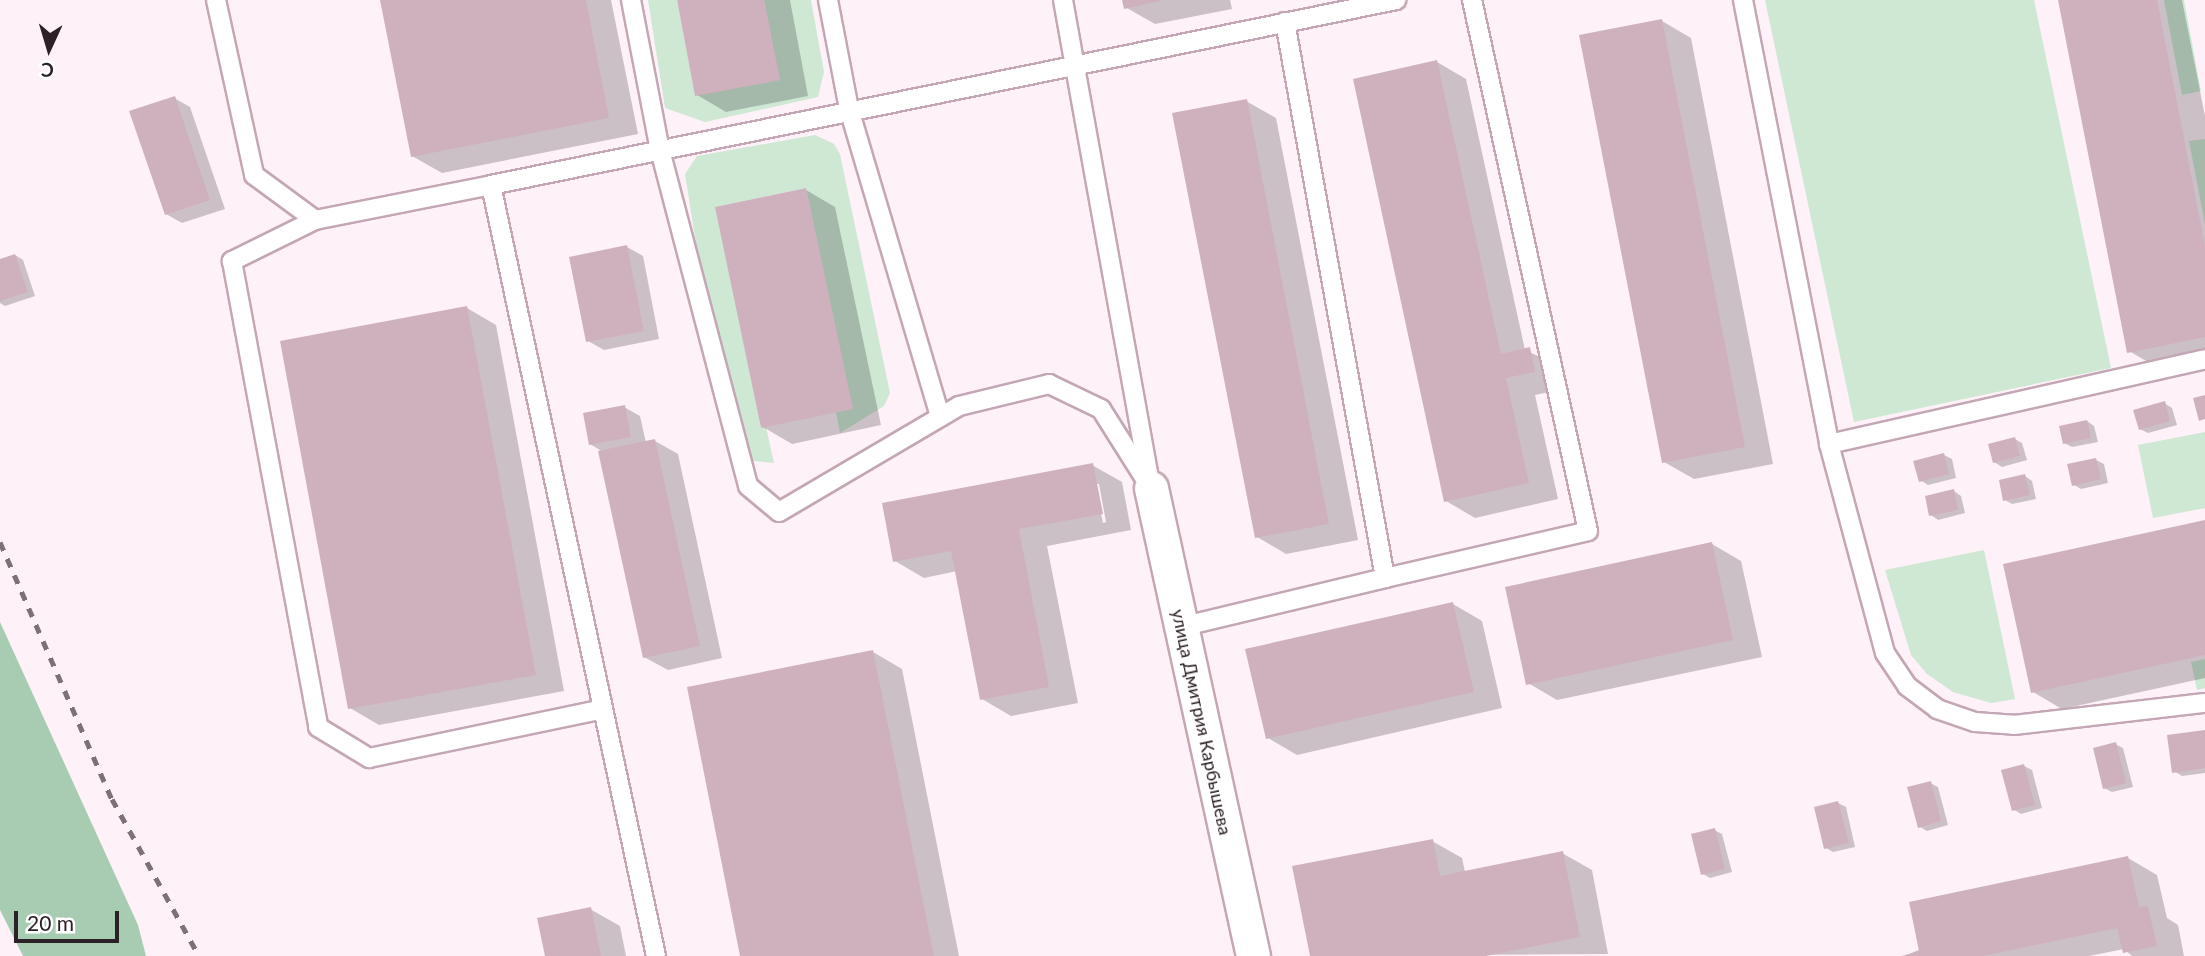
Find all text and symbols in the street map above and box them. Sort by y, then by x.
north arrow [14,14,84,84]
text: С [40,59,55,82]
street label: улица Дмитрия Карбышева [1167,607,1237,837]
scale bar [18,897,122,941]
text: 20 m [27,910,74,935]

